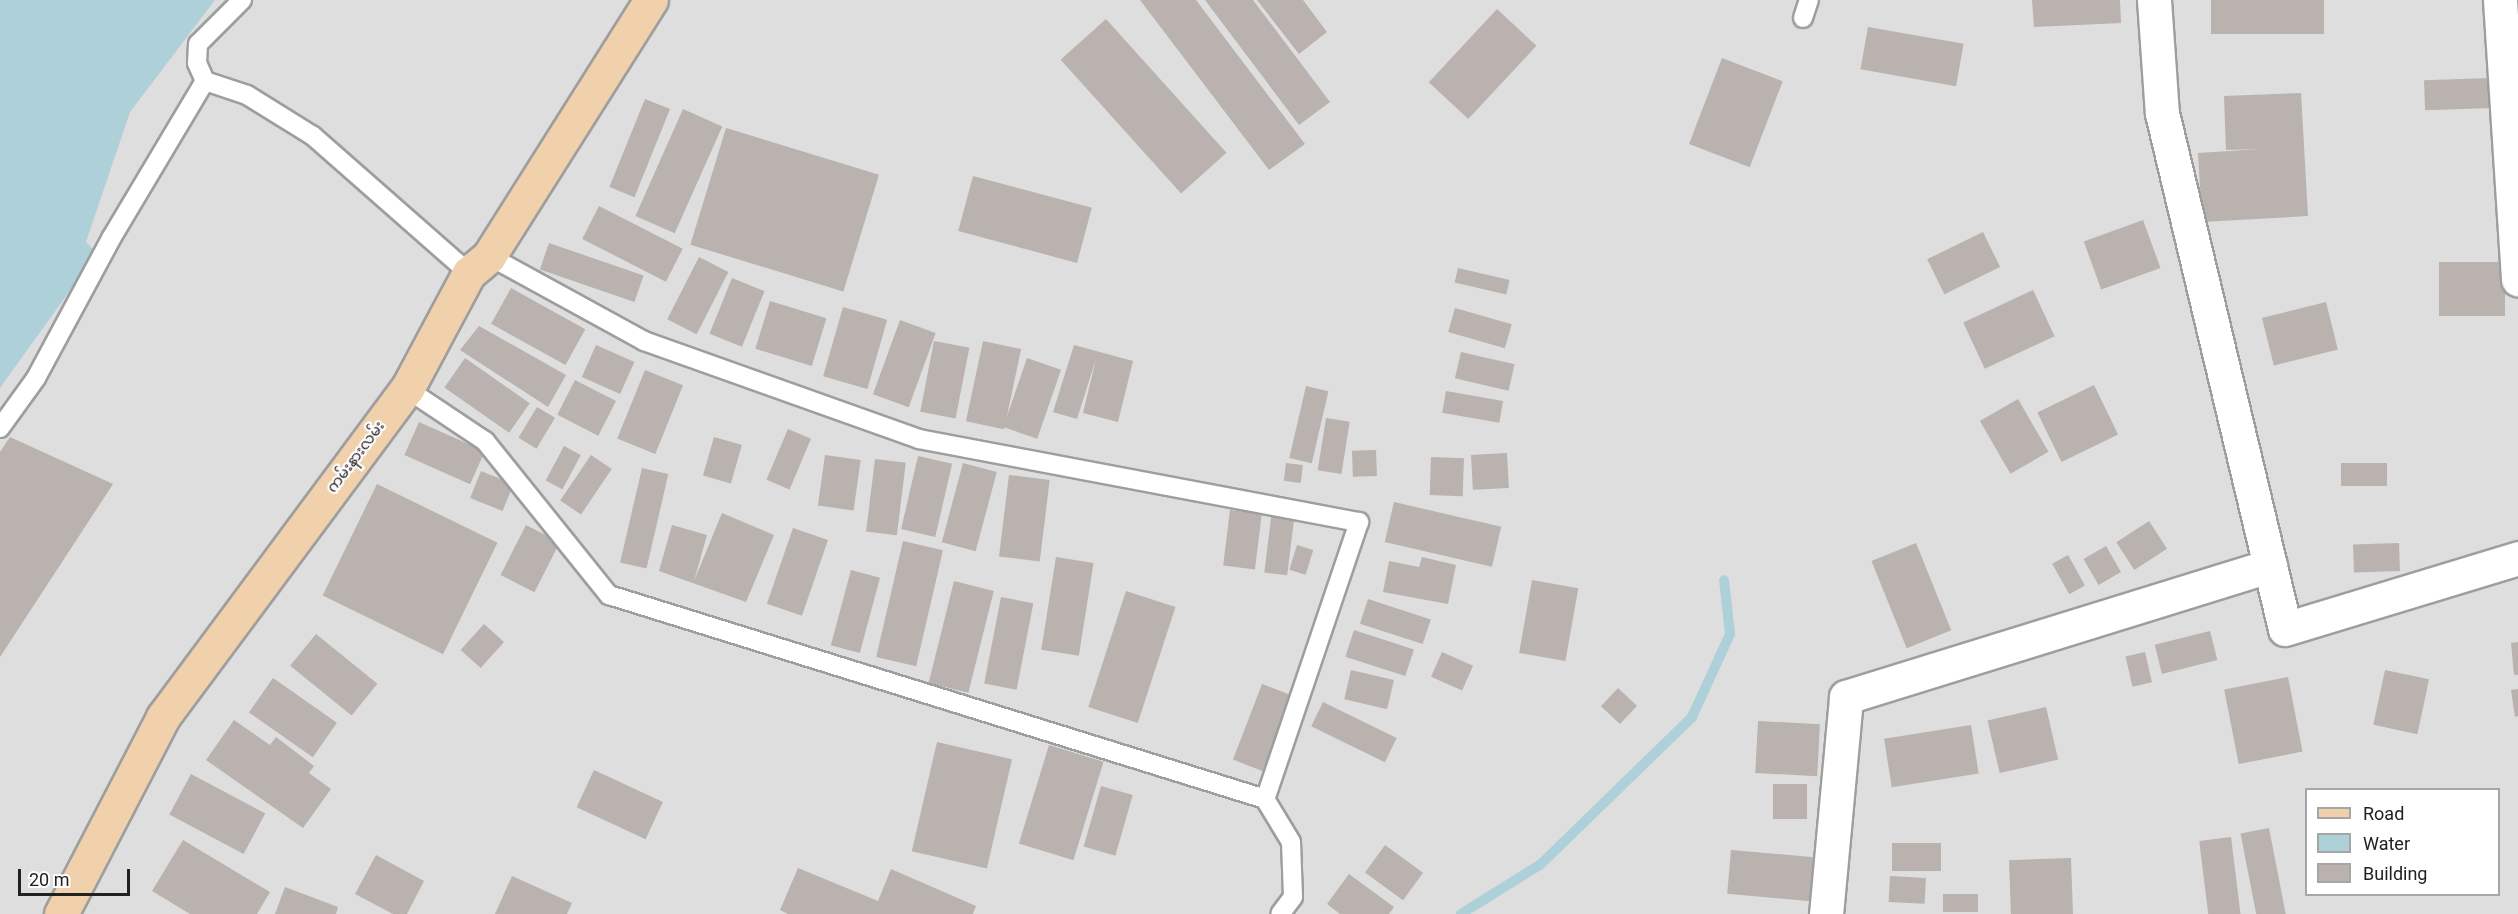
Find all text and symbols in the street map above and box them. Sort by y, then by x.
street label: ကမ်းနားလမ်း [323,418,389,496]
legend [2305,788,2500,896]
text: Road [2363,803,2404,824]
text: Water [2363,833,2410,854]
scale bar [21,857,134,895]
text: Building [2363,863,2427,884]
text: 20 m [29,869,69,890]

